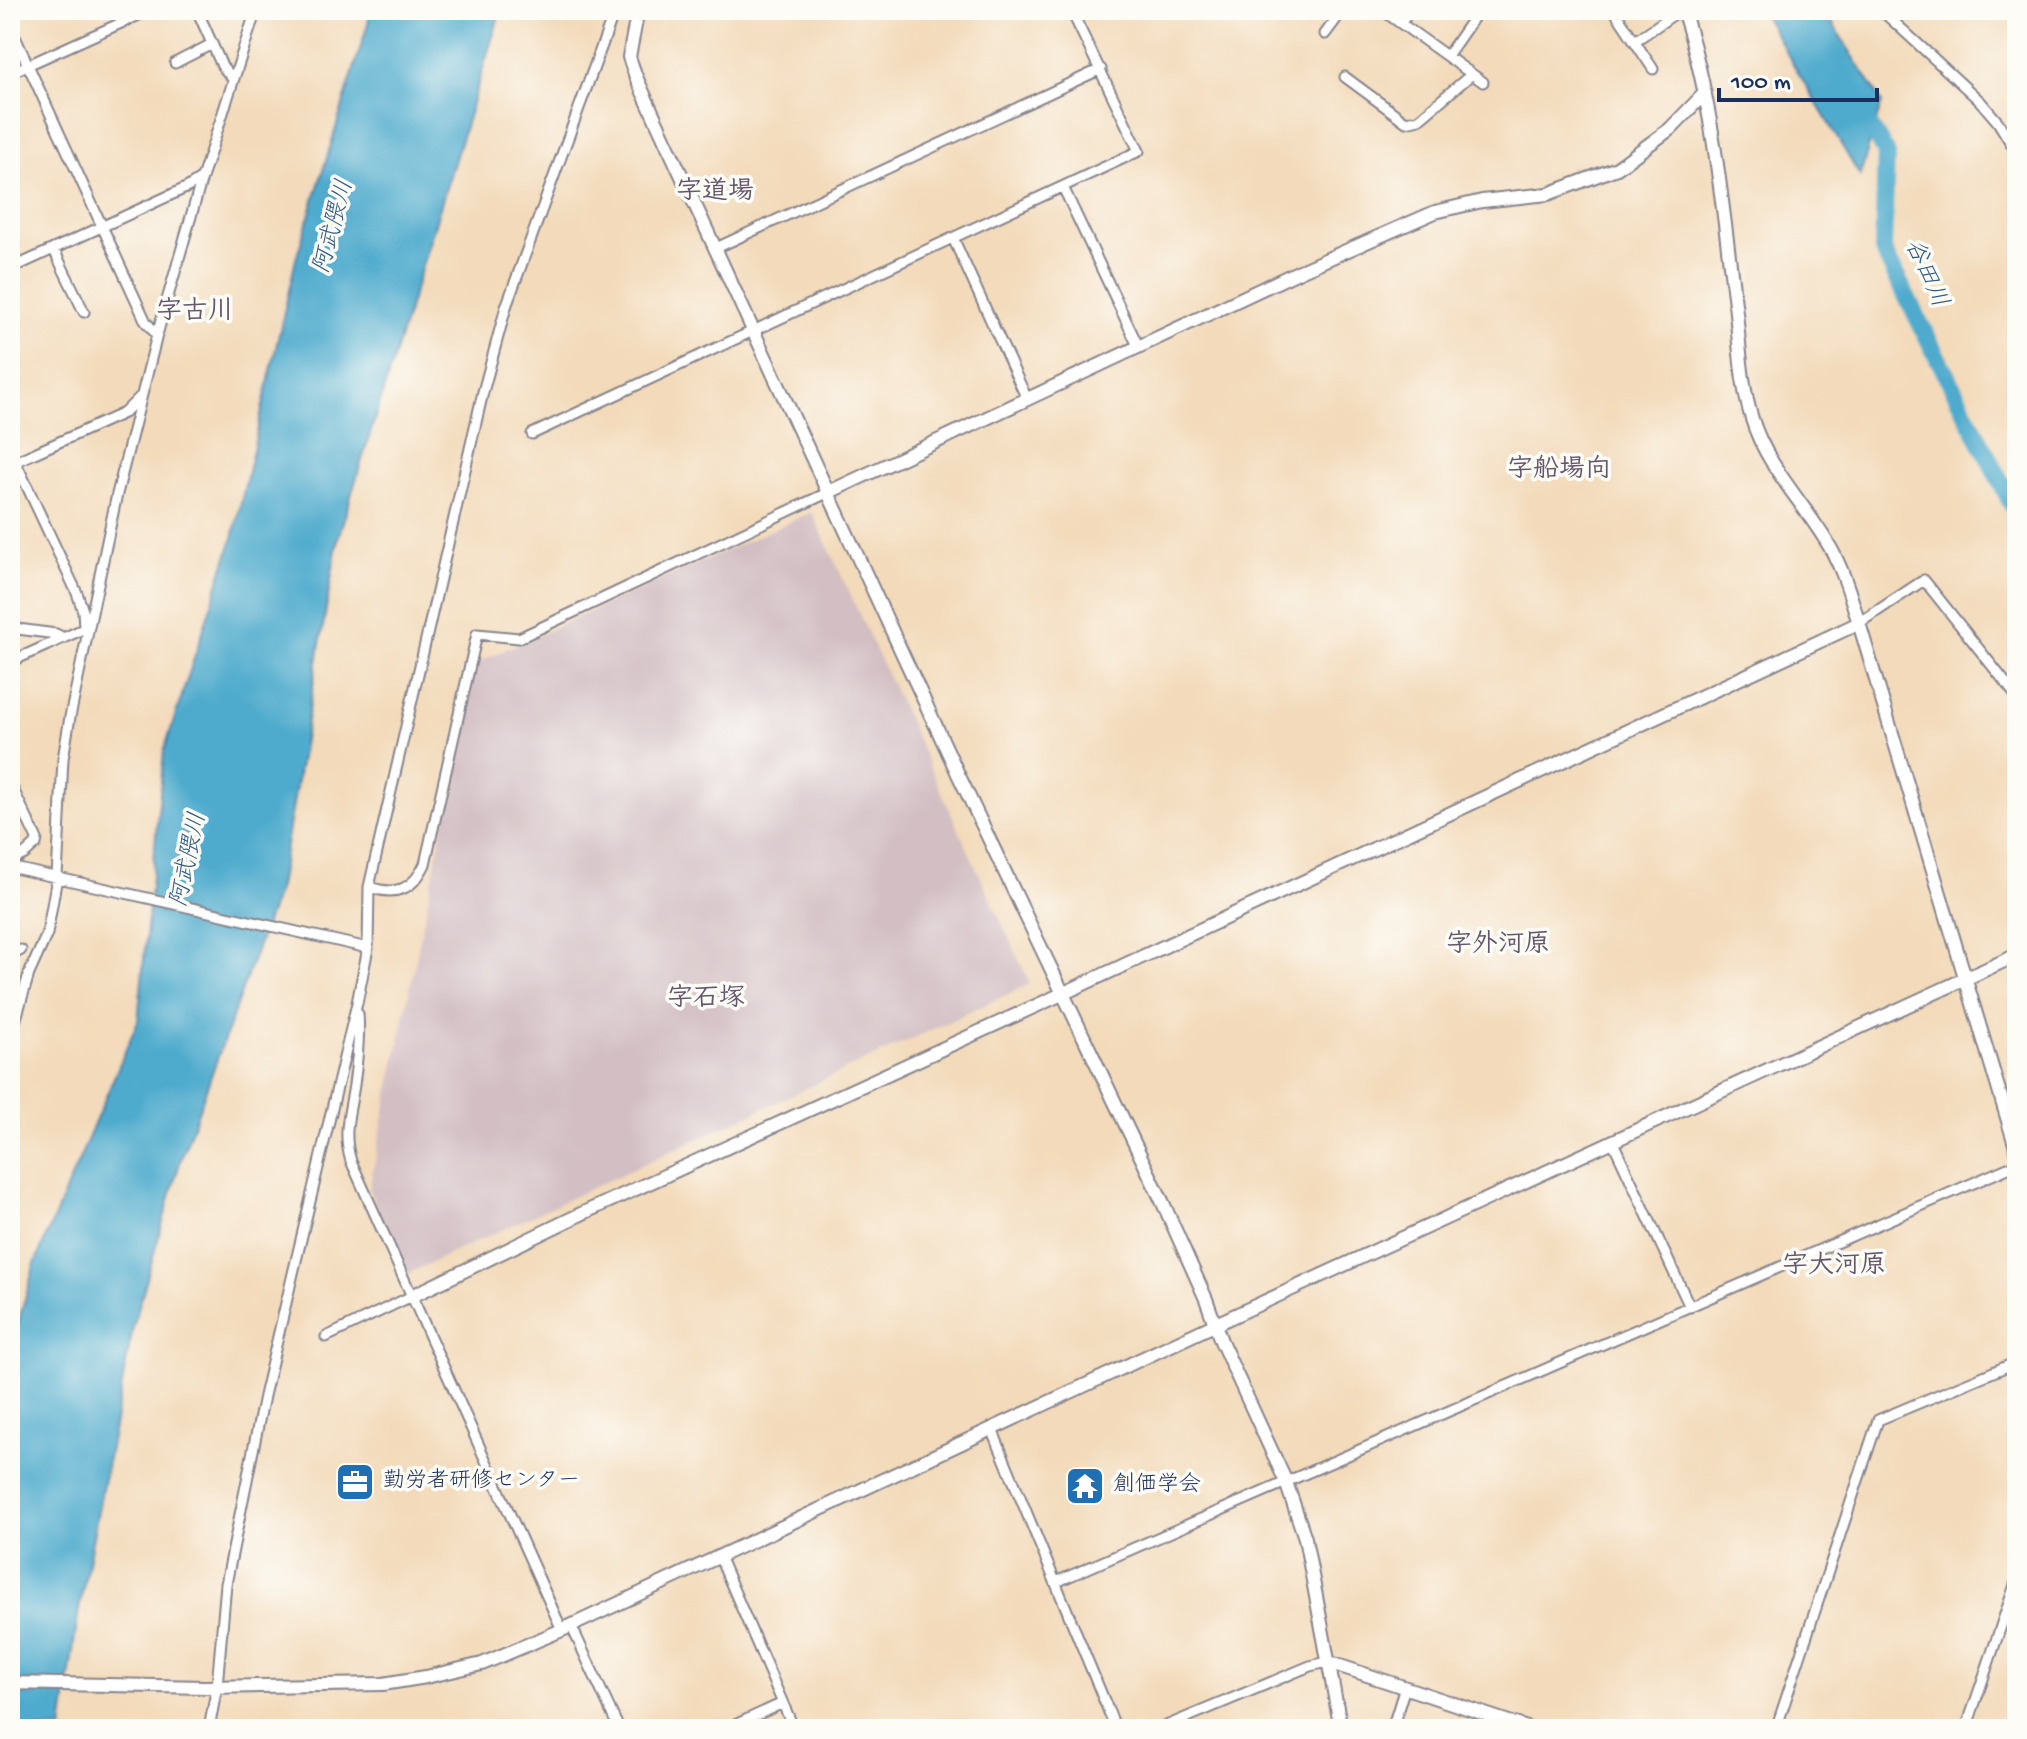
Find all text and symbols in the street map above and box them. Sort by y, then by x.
scale bar [1719,52,1877,102]
text: 100 m [1730,69,1791,98]
district label: 字道場 [676,176,754,209]
water label: 阿武隈川 [308,177,361,277]
water label: 谷田川 [1897,235,1953,313]
district label: 字古川 [156,296,234,329]
district label: 字船場向 [1507,454,1611,487]
water label: 阿武隈川 [165,810,214,910]
district label: 字外河原 [1446,929,1550,962]
district label: 字石塚 [667,983,745,1016]
district label: 字大河原 [1782,1250,1886,1283]
office icon: 勤労者研修センター [334,1461,376,1503]
temple icon: 創価学会 [1064,1465,1106,1507]
place label: 勤労者研修センター [383,1468,580,1495]
place label: 創価学会 [1113,1472,1201,1499]

